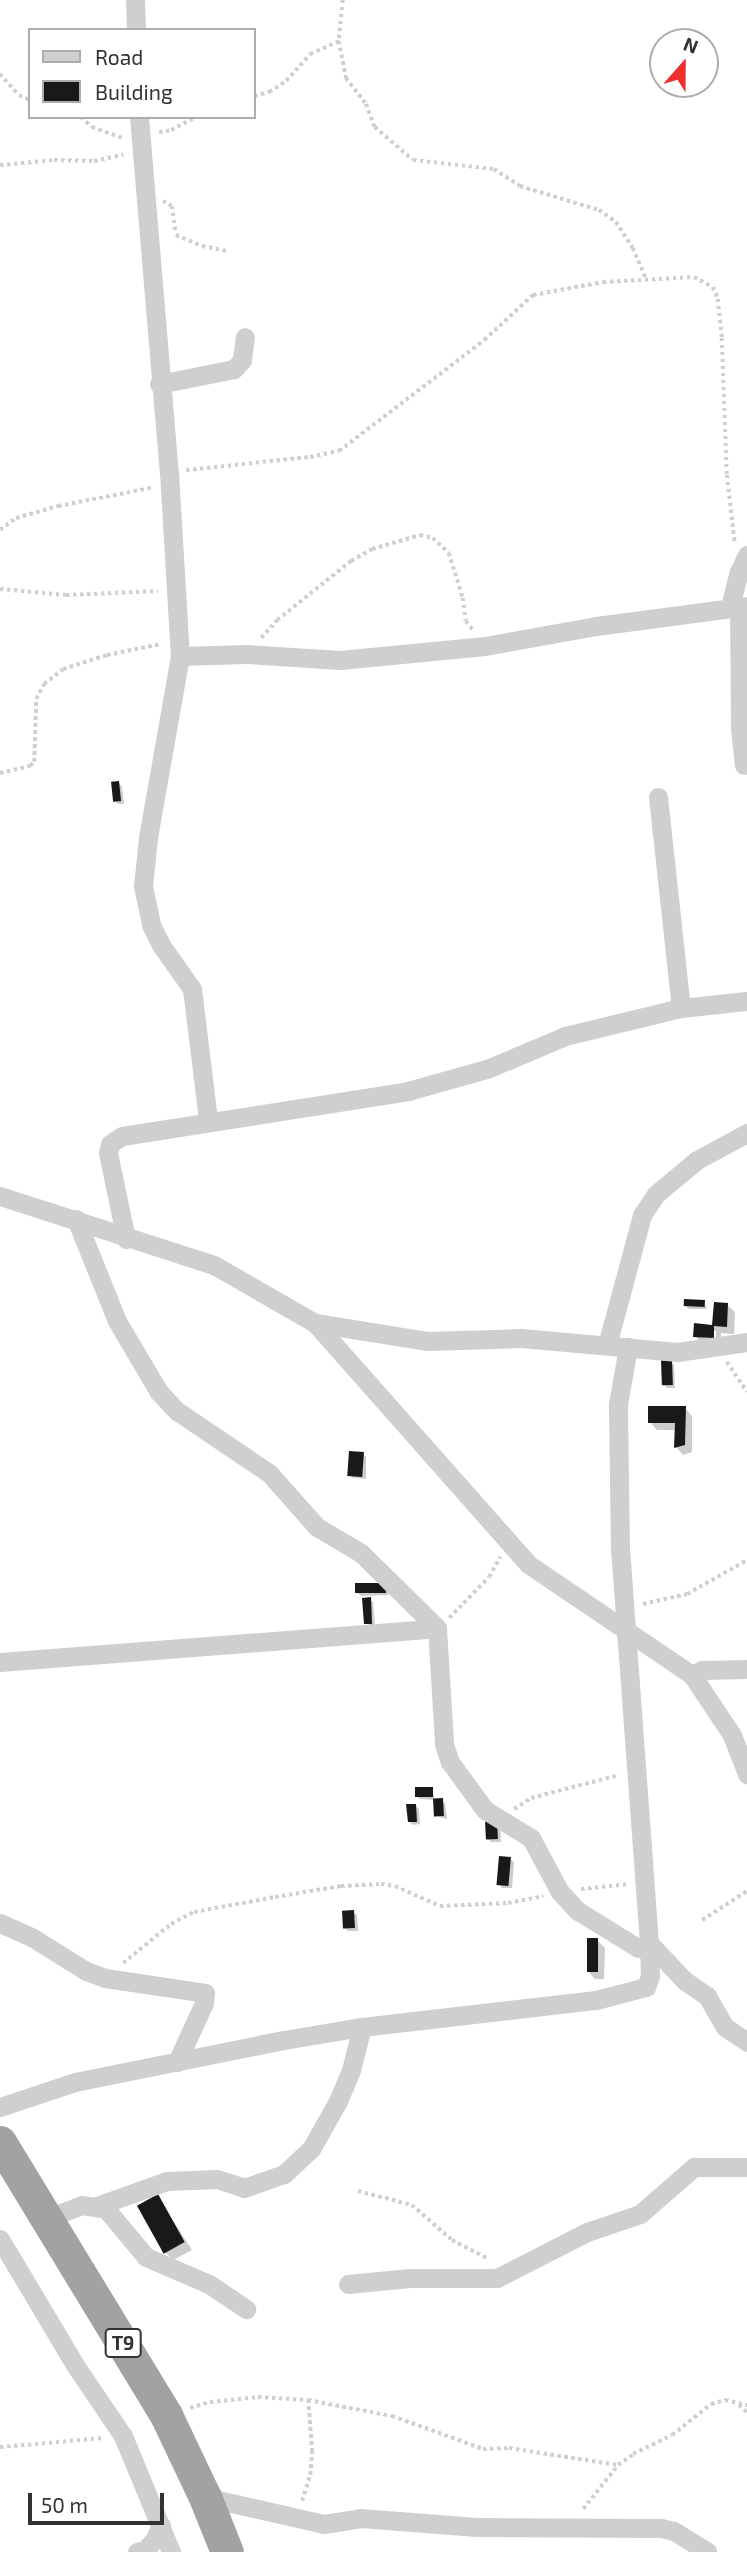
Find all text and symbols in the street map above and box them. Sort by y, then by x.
legend [28,28,256,119]
north arrow [649,28,719,98]
text: N [680,32,702,58]
text: Road [95,44,143,69]
text: Building [95,79,173,104]
road number: T9 [104,2328,142,2358]
scale bar [32,2478,168,2522]
text: 50 m [41,2492,88,2517]

